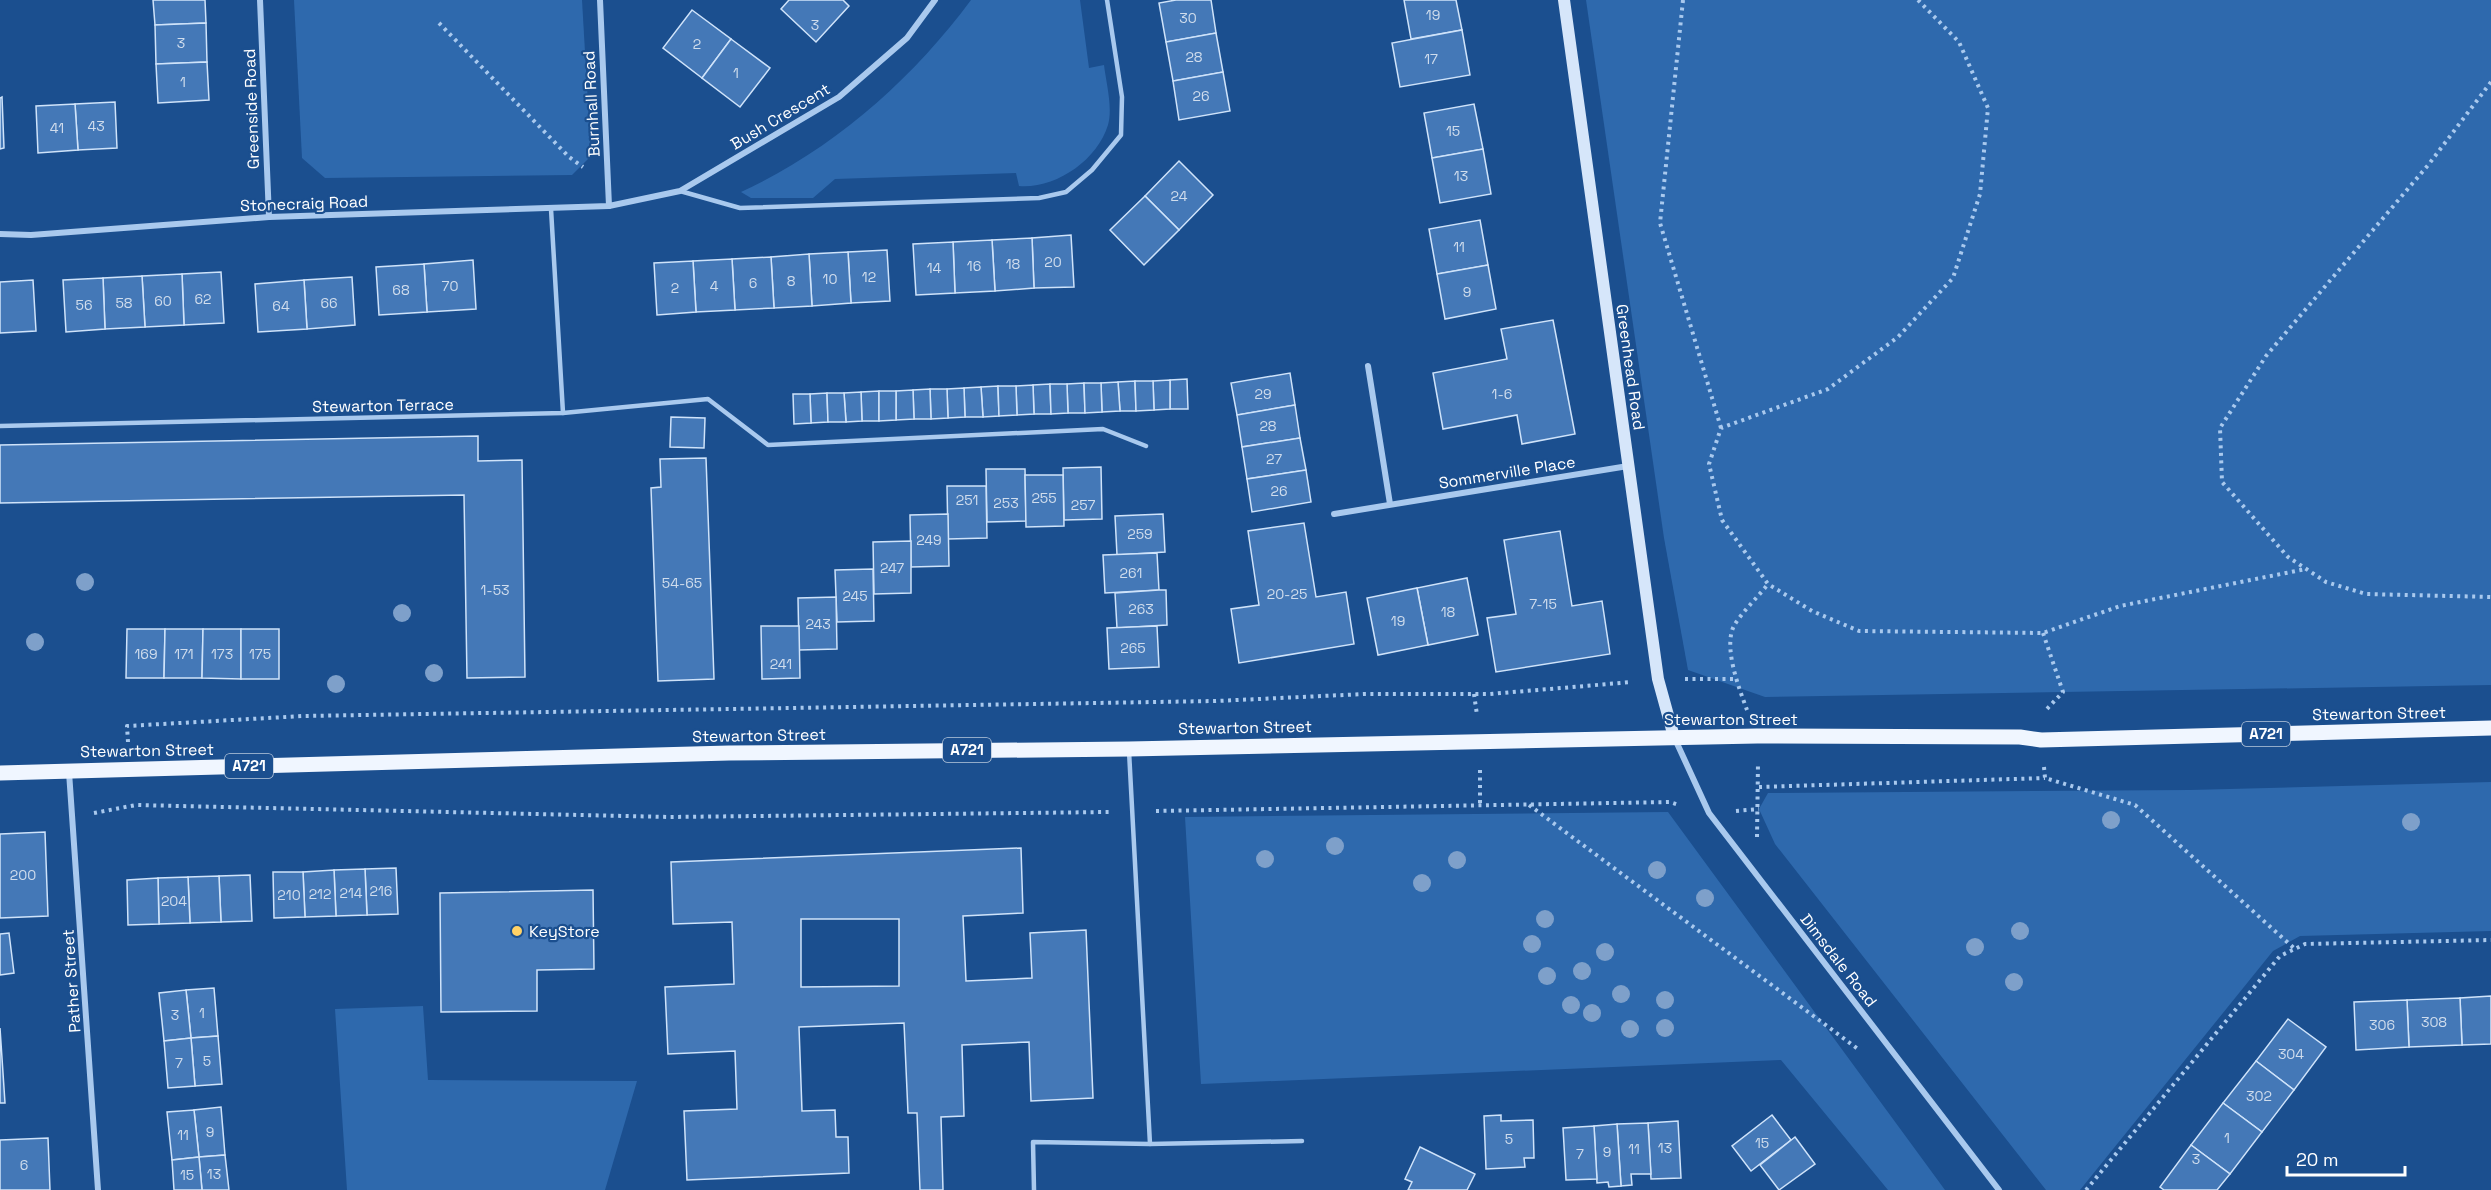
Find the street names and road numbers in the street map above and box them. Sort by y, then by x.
street label: Greenside Road [239,48,264,170]
street label: Burnhall Road [578,50,605,158]
street label: Bush Crescent [727,78,834,154]
street label: Stonecraig Road [240,191,368,216]
street label: Greenhead Road [1611,303,1650,431]
street label: Stewarton Terrace [312,394,454,417]
street label: Sommerville Place [1437,451,1577,494]
street label: Stewarton Street [2312,702,2446,725]
street label: Stewarton Street [1664,709,1798,730]
street label: Stewarton Street [1178,716,1312,739]
road number: A721 [2242,722,2290,746]
street label: Stewarton Street [692,724,826,747]
road number: A721 [943,738,991,762]
street label: Stewarton Street [80,739,214,762]
road number: A721 [225,754,273,778]
street label: Dimsdale Road [1796,909,1882,1011]
street label: Pather Street [57,928,86,1033]

